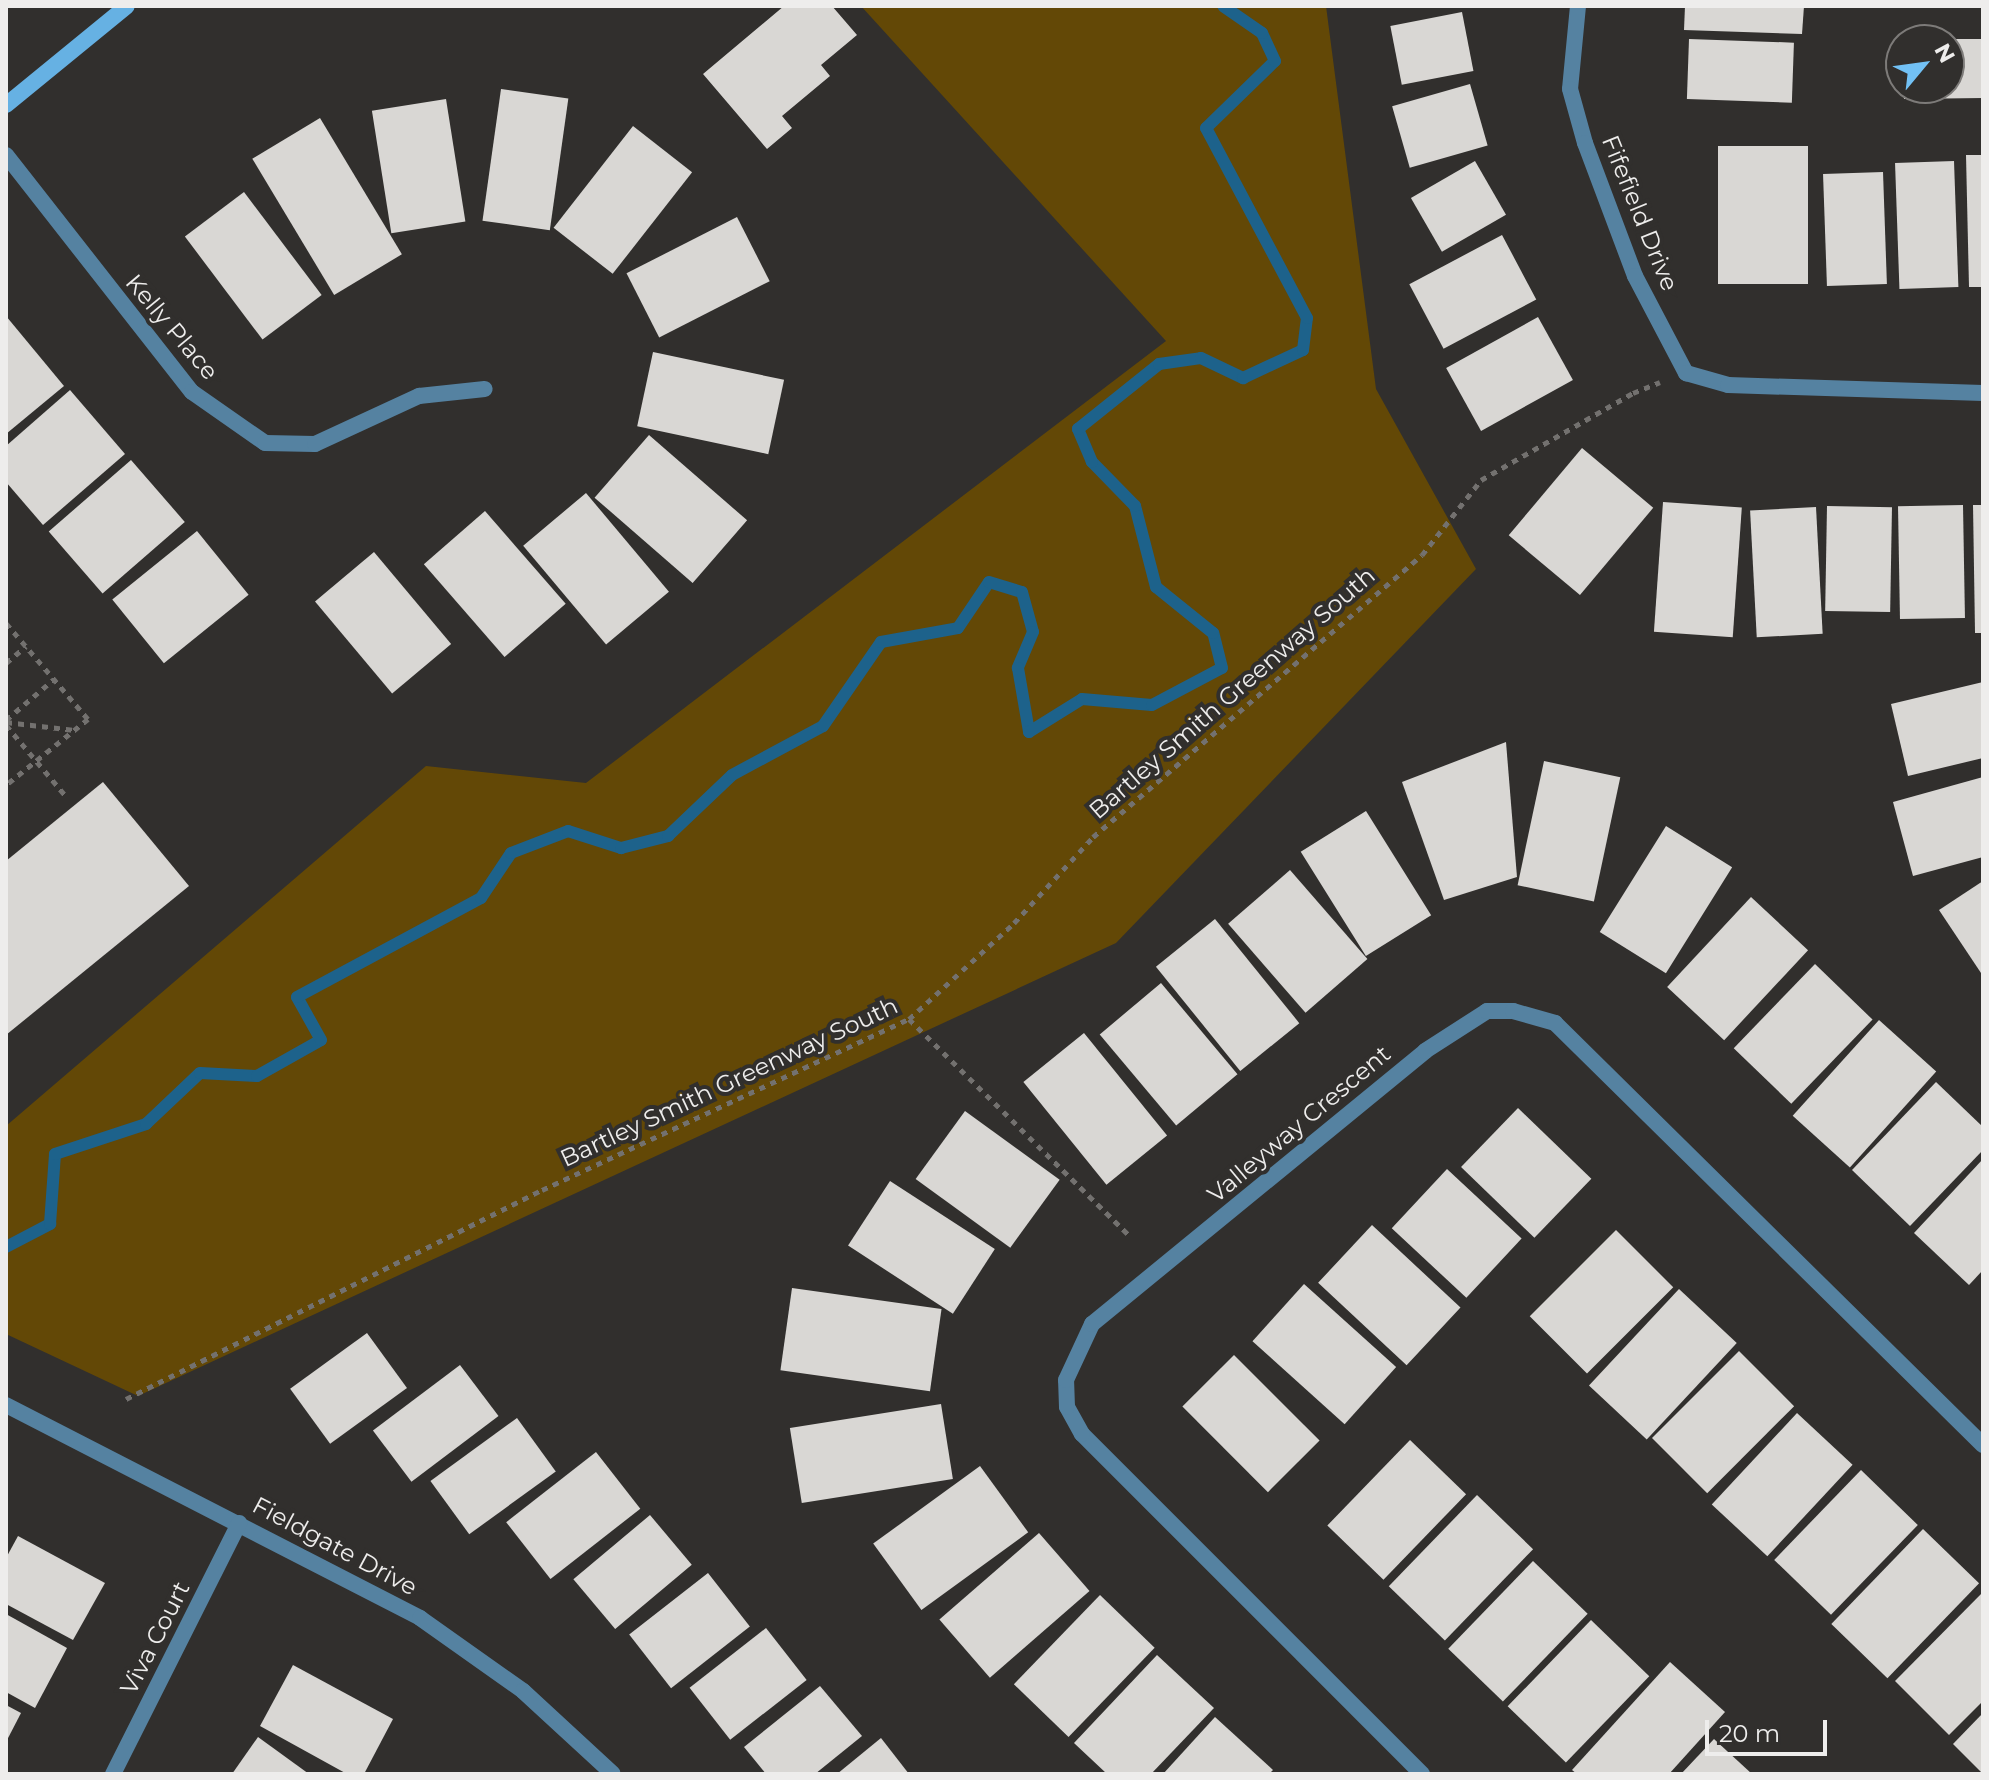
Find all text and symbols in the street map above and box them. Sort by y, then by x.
north arrow [1885,24,1965,104]
text: N [1929,39,1961,67]
street label: Fifefield Drive [1596,131,1684,295]
street label: Kelly Place [120,268,224,386]
street label: Bartley Smith Greenway South [1083,561,1381,825]
street label: Bartley Smith Greenway South [556,991,902,1173]
street label: Valleyway Crescent [1202,1039,1396,1209]
street label: Fieldgate Drive [248,1490,422,1602]
street label: Viva Court [114,1577,196,1699]
scale bar [1709,1704,1831,1754]
text: 20 m [1719,1719,1780,1748]

